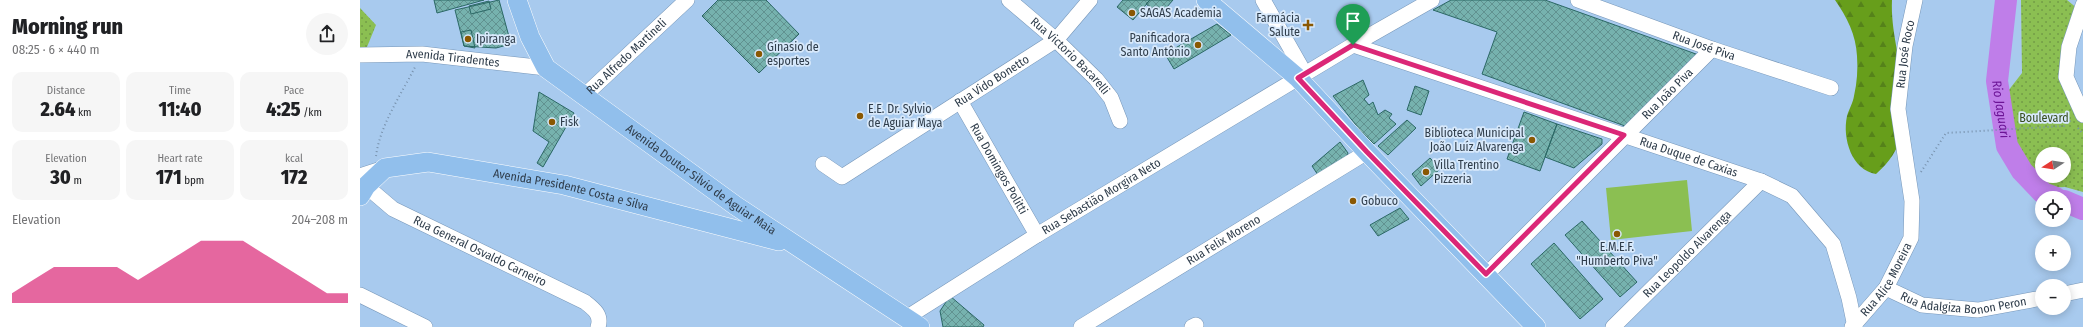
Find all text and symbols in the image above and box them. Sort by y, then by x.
pin [1336,4,1370,45]
place label: SAGAS Academia [1140,6,1222,20]
marker: SAGAS Academia [1127,8,1137,18]
icon: arrive [1342,10,1364,32]
place label: Farmácia Salute [1256,11,1300,39]
text: Morning run [12,13,123,40]
button: share [306,13,348,55]
street label: Rua Victorio Bacarelli [1028,14,1113,97]
street label: Rua Alfredo Martineli [584,16,669,97]
street label: Rua José Roco [1893,19,1917,89]
marker: Farmácia Salute [1303,20,1313,30]
street label: Rua José Piva [1671,28,1737,63]
place label: Panificadora Santo Antônio [1121,31,1190,59]
place label: Ipiranga [476,32,516,46]
marker: Ipiranga [463,34,473,44]
place label: Gínasio de esportes [767,40,819,68]
marker: Panificadora Santo Antônio [1193,40,1203,50]
text: 08:25 · 6 × 440 m [12,42,99,57]
street label: Avenida Tiradentes [406,47,500,70]
marker: Gínasio de esportes [754,49,764,59]
street label: Rua Vido Bonetto [952,52,1032,110]
street label: Rua João Piva [1639,65,1696,122]
water label: Rio Jaguari [1989,79,2013,140]
text: Distance [47,84,85,97]
text: Time [169,84,191,97]
text: Pace [284,84,304,97]
text: 2.64 [40,97,75,121]
text: 11:40 [158,97,202,121]
text: 4:25 [266,97,301,121]
place label: E.E. Dr. Sylvio de Aguiar Maya [868,102,943,130]
text: km [75,106,92,119]
text: /km [301,106,322,119]
marker: E.E. Dr. Sylvio de Aguiar Maya [855,111,865,121]
park label: Boulevard [2019,111,2069,125]
place label: Fisk [560,115,579,129]
marker: Fisk [547,117,557,127]
street label: Avenida Doutor Silvio de Aguiar Maia [623,121,779,237]
street label: Rua Domingos Politti [967,121,1030,217]
place label: Biblioteca Municipal João Luíz Alvarenga [1425,126,1524,154]
street label: Rua Duque de Caxias [1638,134,1740,180]
marker: Biblioteca Municipal João Luíz Alvarenga [1527,135,1537,145]
north arrow [2035,147,2071,183]
map controls [2035,147,2071,315]
text: Elevation [45,152,87,165]
text: Heart rate [157,152,203,165]
text: kcal [285,152,303,165]
street label: Rua Sebastião Morgira Neto [1039,155,1163,237]
place label: Villa Trentino Pizzeria [1434,158,1499,186]
text: 30 [50,165,71,189]
text: 171 [156,165,182,189]
text: 172 [281,165,307,189]
street label: Avenida Presidente Costa e Silva [492,166,650,214]
marker: Villa Trentino Pizzeria [1421,167,1431,177]
text: m [71,174,82,187]
text: bpm [182,174,204,187]
button: locate [2035,191,2071,227]
place label: Gobuco [1361,194,1398,208]
marker: Gobuco [1348,196,1358,206]
street label: Rua Leopoldo Alvarenga [1640,207,1734,300]
text: Elevation [12,212,61,227]
text: 204–208 m [292,212,348,227]
street label: Rua Felix Moreno [1184,212,1263,268]
street label: Rua General Osvaldo Carneiro [411,213,549,289]
marker: E.M.E.F. "Humberto Piva" [1612,229,1622,239]
button: + [2035,235,2071,271]
place label: E.M.E.F. "Humberto Piva" [1576,240,1658,268]
street label: Rua Alice Moreira [1858,240,1915,319]
button: − [2035,279,2071,315]
street label: Rua Adalgiza Bonon Peron [1898,289,2028,317]

